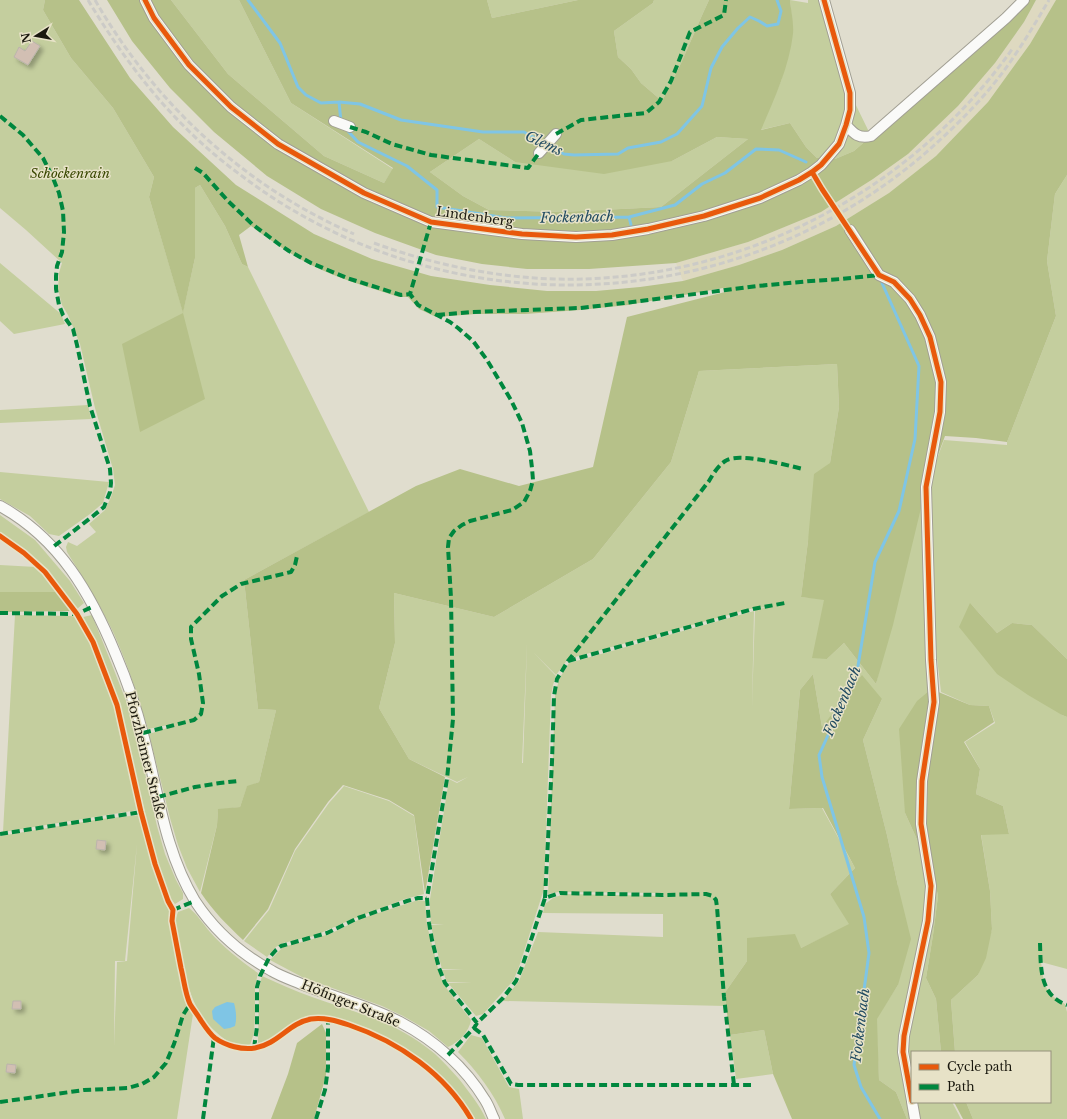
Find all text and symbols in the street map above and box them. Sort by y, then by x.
north arrow [16,16,56,56]
text: N [18,31,34,44]
water label: Glems [522,126,566,160]
park label: Schöckenrain [30,165,110,182]
street label: Lindenberg [435,203,515,230]
water label: Fockenbach [539,207,614,227]
water label: Fockenbach [819,663,865,740]
street label: Pforzheimer Straße [121,690,170,821]
street label: Höfinger Straße [299,976,403,1031]
water label: Fockenbach [846,987,873,1064]
legend [911,1051,1051,1103]
text: Cycle path [947,1059,1012,1074]
text: Path [947,1079,975,1094]

